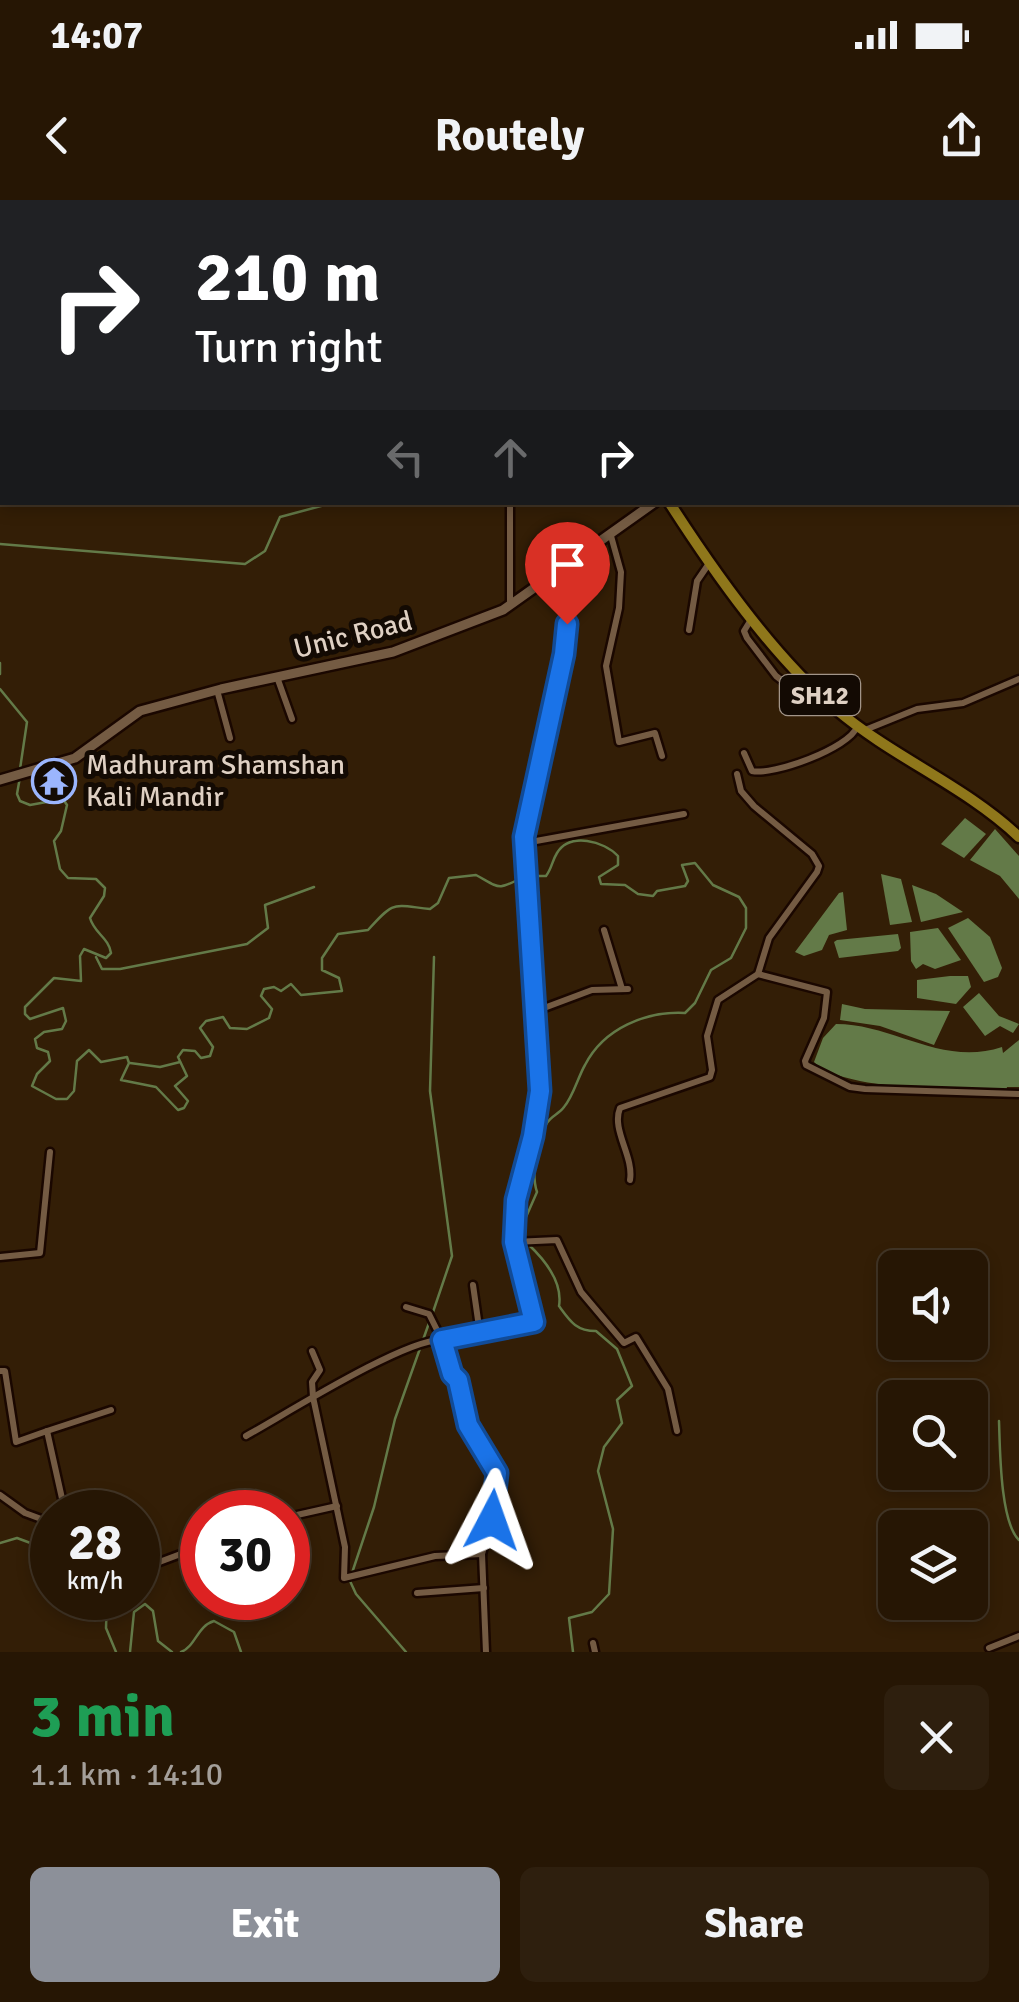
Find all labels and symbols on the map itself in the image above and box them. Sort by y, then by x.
pin [525,522,610,625]
street label: Unic Road [290,604,416,666]
road number: SH12 [780,675,860,715]
place label: Madhuram Shamshan Kali Mandir [86,748,345,814]
temple icon: Madhuram Shamshan Kali Mandir [31,758,77,804]
position arrow [440,1468,544,1572]
speed limit sign: 30 [180,1490,310,1620]

